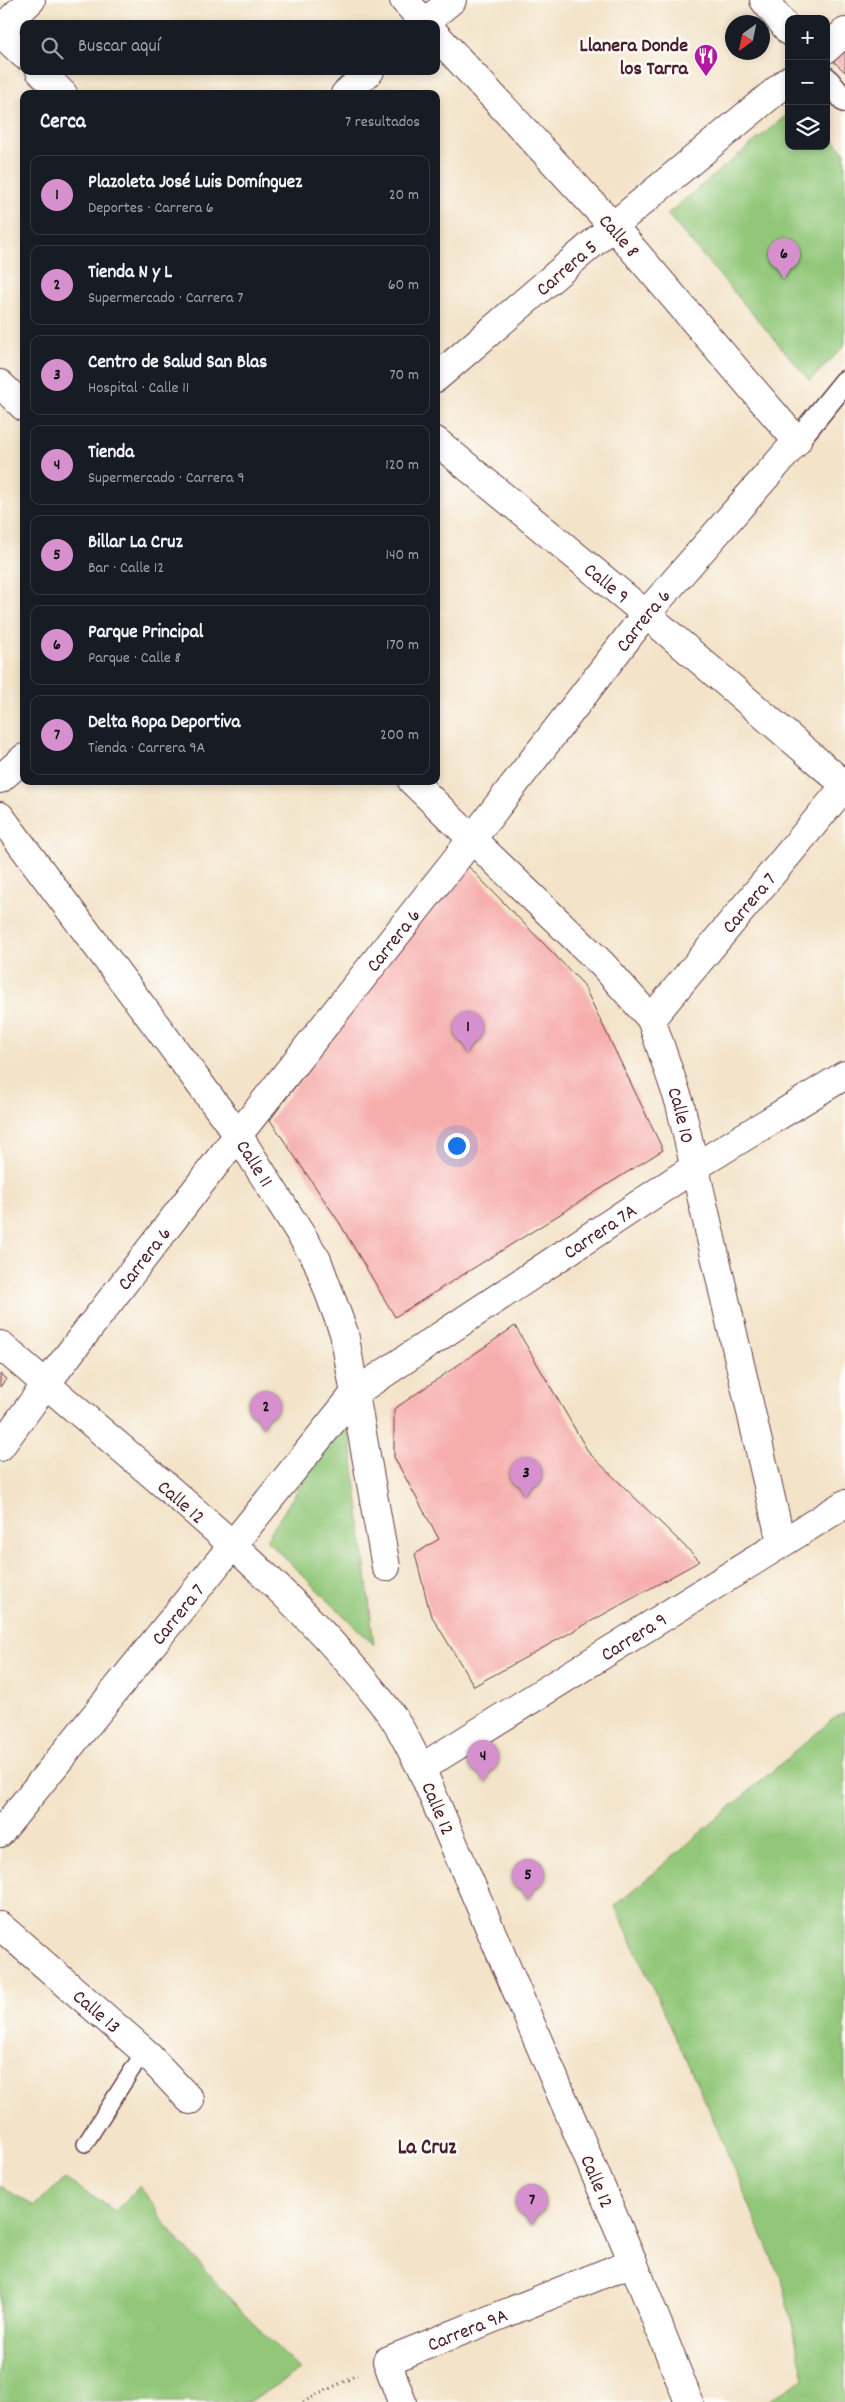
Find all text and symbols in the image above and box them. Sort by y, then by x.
north arrow [725,15,770,60]
map controls [785,15,830,150]
button: + [785,15,830,60]
search box [20,20,440,75]
place label: Llanera Donde los Tarra [580,33,689,84]
icon: search [38,34,66,62]
text: Buscar aquí [78,34,160,61]
restaurant icon: Llanera Donde los Tarra [693,43,719,77]
button: − [785,60,830,105]
button: layers [785,105,830,150]
text: Cerca [40,108,86,138]
text: 7 resultados [345,111,420,134]
text: Plazoleta José Luis Domínguez [88,170,302,197]
text: 1 [55,184,59,207]
text: 20 m [389,184,419,207]
text: Deportes · Carrera 6 [88,197,214,220]
street label: Calle 8 [591,209,645,265]
street label: Carrera 5 [531,235,605,304]
pin: 6 [768,238,800,279]
text: Tienda N y L [88,260,172,287]
text: 2 [54,274,61,297]
text: 60 m [388,274,419,297]
text: Supermercado · Carrera 7 [88,287,243,310]
text: Centro de Salud San Blas [88,350,267,377]
text: 3 [53,364,61,387]
text: 70 m [389,364,419,387]
text: Hospital · Calle 11 [88,377,189,400]
text: Tienda [88,440,134,467]
text: 4 [54,454,60,477]
text: 120 m [385,454,419,477]
text: Supermercado · Carrera 9 [88,467,245,490]
text: Billar La Cruz [88,530,183,557]
text: 5 [53,544,61,567]
text: 140 m [385,544,419,567]
text: Bar · Calle 12 [88,557,164,580]
street label: Calle 9 [577,557,634,612]
street label: Carrera 6 [611,584,679,659]
text: Parque Principal [88,620,203,647]
text: 6 [53,634,61,657]
text: 170 m [386,634,419,657]
text: Parque · Calle 8 [88,647,181,670]
text: Delta Ropa Deportiva [88,710,240,737]
text: 7 [54,724,60,747]
text: 200 m [380,724,419,747]
text: Tienda · Carrera 9A [88,737,205,760]
street label: Carrera 7 [717,867,784,941]
street label: Carrera 6 [361,904,429,979]
pin: 1 [452,1011,484,1052]
street label: Calle 10 [658,1084,700,1147]
your location [444,1133,470,1159]
street label: Calle 11 [228,1135,279,1194]
street label: Carrera 7A [559,1198,644,1267]
street label: Carrera 6 [112,1222,179,1297]
pin: 2 [250,1391,282,1432]
pin: 3 [510,1457,542,1498]
street label: Calle 12 [150,1475,210,1532]
street label: Carrera 7 [146,1579,213,1652]
street label: Carrera 9 [596,1607,673,1670]
pin: 4 [467,1740,499,1781]
street label: Calle 12 [413,1778,460,1840]
pin: 5 [512,1859,544,1900]
street label: Calle 13 [65,1984,126,2042]
district label: La Cruz [398,2134,457,2164]
street label: Calle 12 [572,2151,619,2213]
pin: 7 [516,2184,548,2225]
street label: Carrera 9A [424,2303,513,2360]

